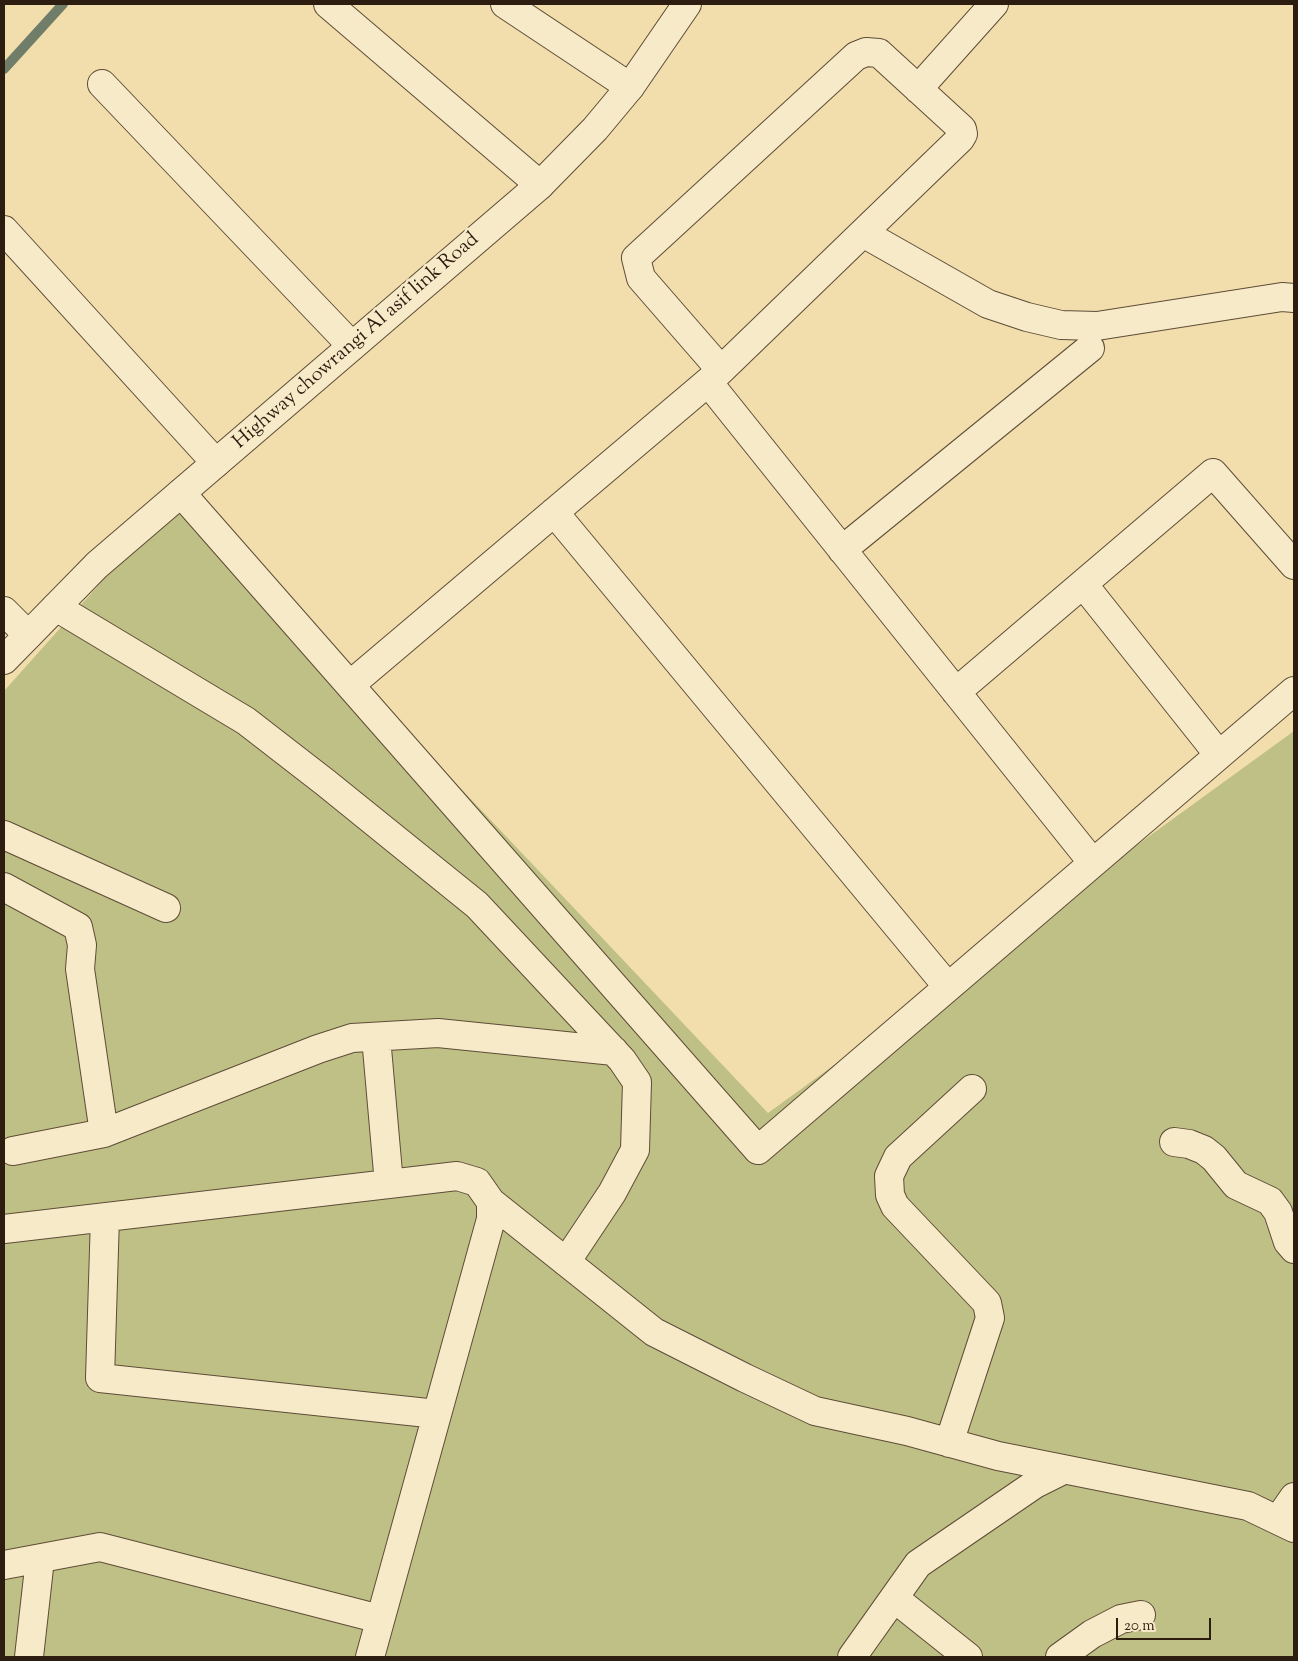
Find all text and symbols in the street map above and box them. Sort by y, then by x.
street label: Highway chowrangi Al asif link Road [229,229,485,455]
scale bar [1118,1608,1213,1640]
text: 20 m [1124,1616,1155,1637]

